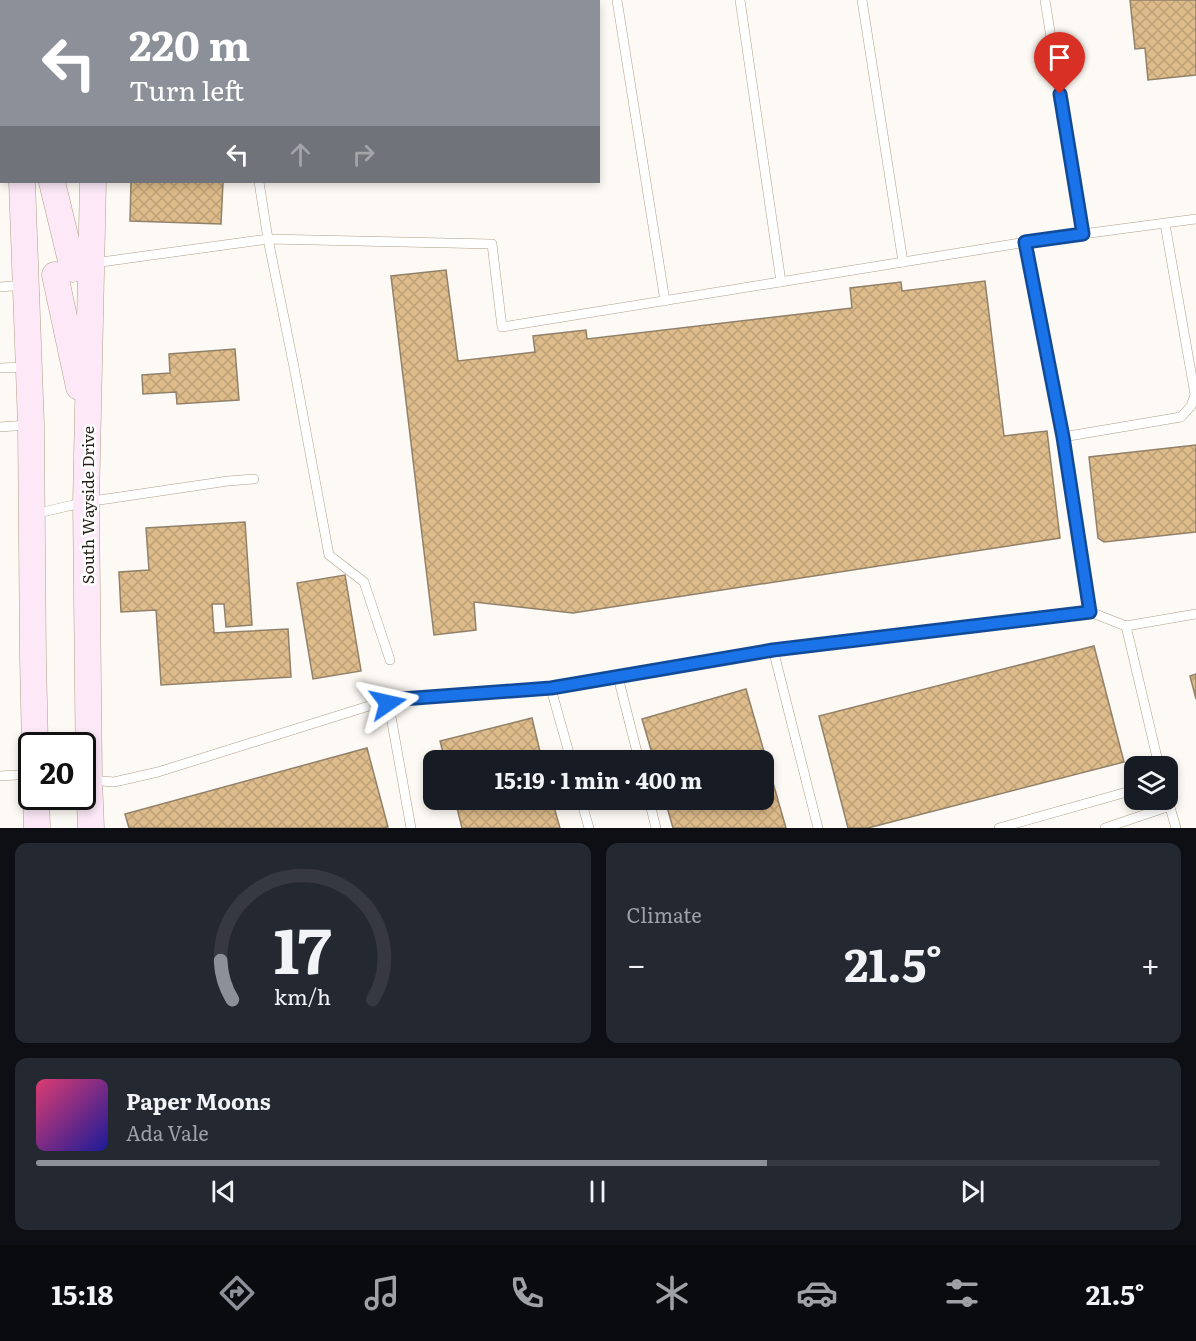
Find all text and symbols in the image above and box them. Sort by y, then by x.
text: 220 m [129,12,250,74]
icon: left [30,24,108,102]
pin [1034,32,1085,94]
icon: arrive [1043,41,1076,74]
text: Turn left [129,69,244,109]
icon: left [221,138,254,171]
icon: ahead [284,138,317,171]
icon: right [347,138,380,171]
street label: South Wayside Drive [75,426,99,584]
position arrow [356,671,420,735]
speed limit sign: 20 [18,732,96,810]
map controls [1124,756,1178,810]
button: layers [1124,756,1178,810]
text: 15:19 · 1 min · 400 m [495,763,702,796]
text: Climate [627,899,702,929]
text: 17 [274,901,332,993]
text: 21.5° [844,929,942,996]
text: − [627,938,646,987]
text: + [1141,938,1160,987]
text: km/h [274,980,331,1012]
text: Paper Moons [126,1084,271,1117]
text: Ada Vale [126,1117,209,1147]
icon: previous [207,1175,240,1208]
icon: pause [581,1175,614,1208]
icon: next [956,1175,989,1208]
icon: directions [216,1272,258,1314]
icon: music [361,1272,403,1314]
icon: phone [506,1272,548,1314]
icon: climate [651,1272,693,1314]
icon: car [796,1272,838,1314]
icon: filters [941,1272,983,1314]
text: 15:18 [51,1273,113,1313]
text: 21.5° [1086,1273,1145,1313]

